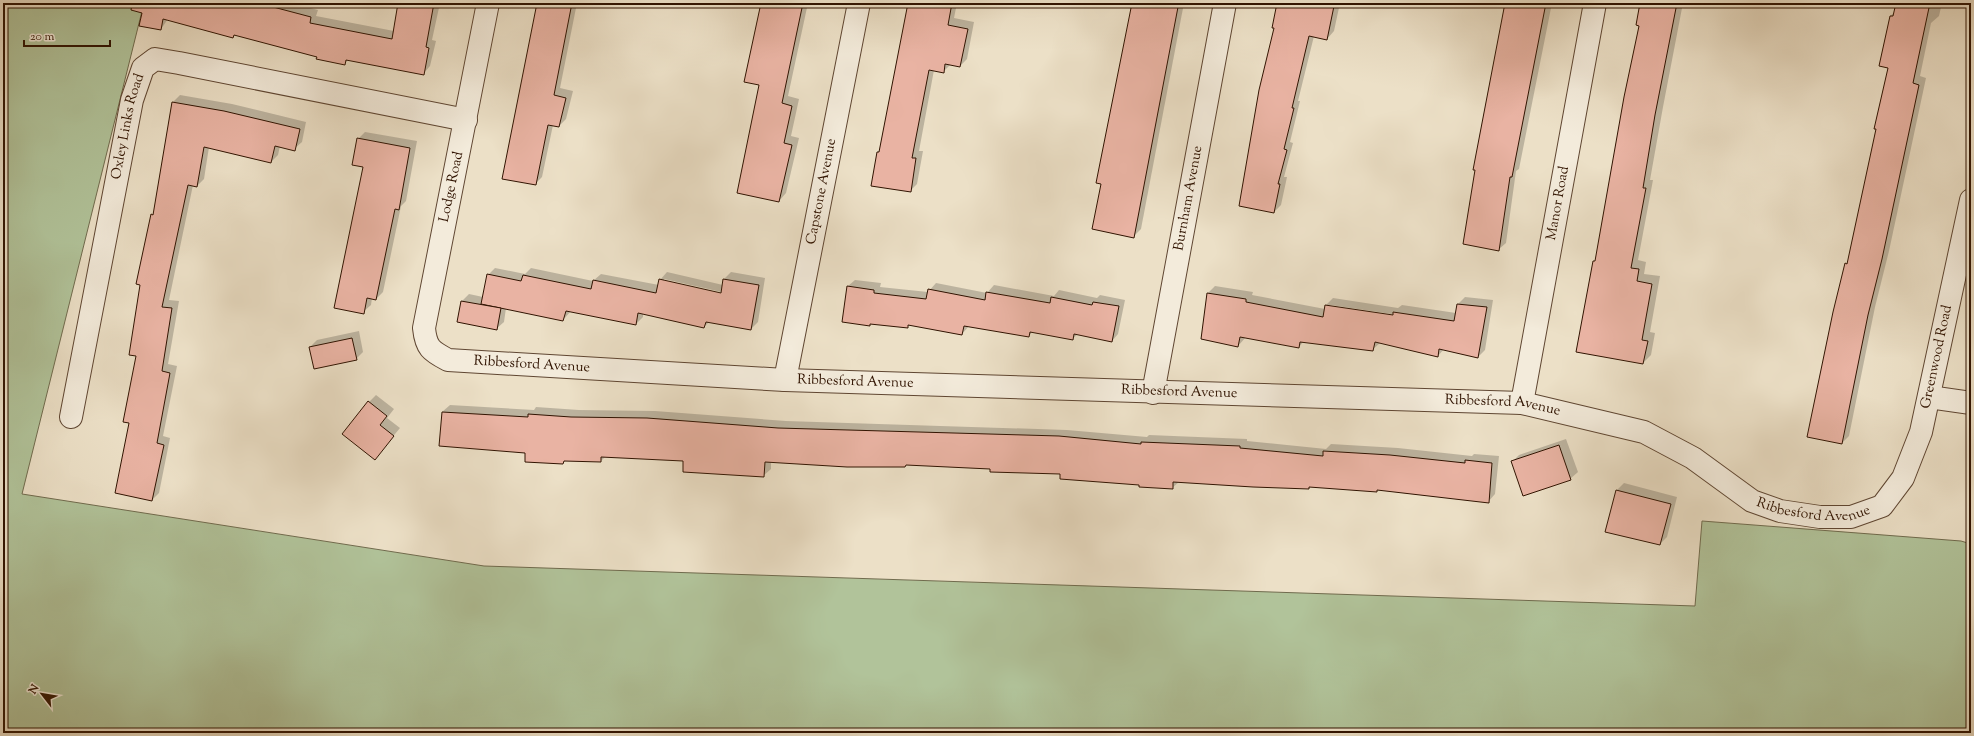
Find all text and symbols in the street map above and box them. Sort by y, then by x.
scale bar [24,22,110,48]
text: 20 m [30,28,55,46]
street label: Oxley Links Road [107,71,150,181]
street label: Capstone Avenue [802,137,842,246]
street label: Burnham Avenue [1169,144,1208,252]
street label: Lodge Road [435,150,469,224]
street label: Manor Road [1542,165,1575,242]
street label: Greenwood Road [1916,303,1958,411]
street label: Ribbesford Avenue [473,352,591,378]
street label: Ribbesford Avenue [797,370,914,394]
street label: Ribbesford Avenue [1121,380,1238,404]
street label: Ribbesford Avenue [1445,391,1562,422]
street label: Ribbesford Avenue [1753,493,1873,527]
north arrow [22,674,62,714]
text: N [25,681,44,698]

